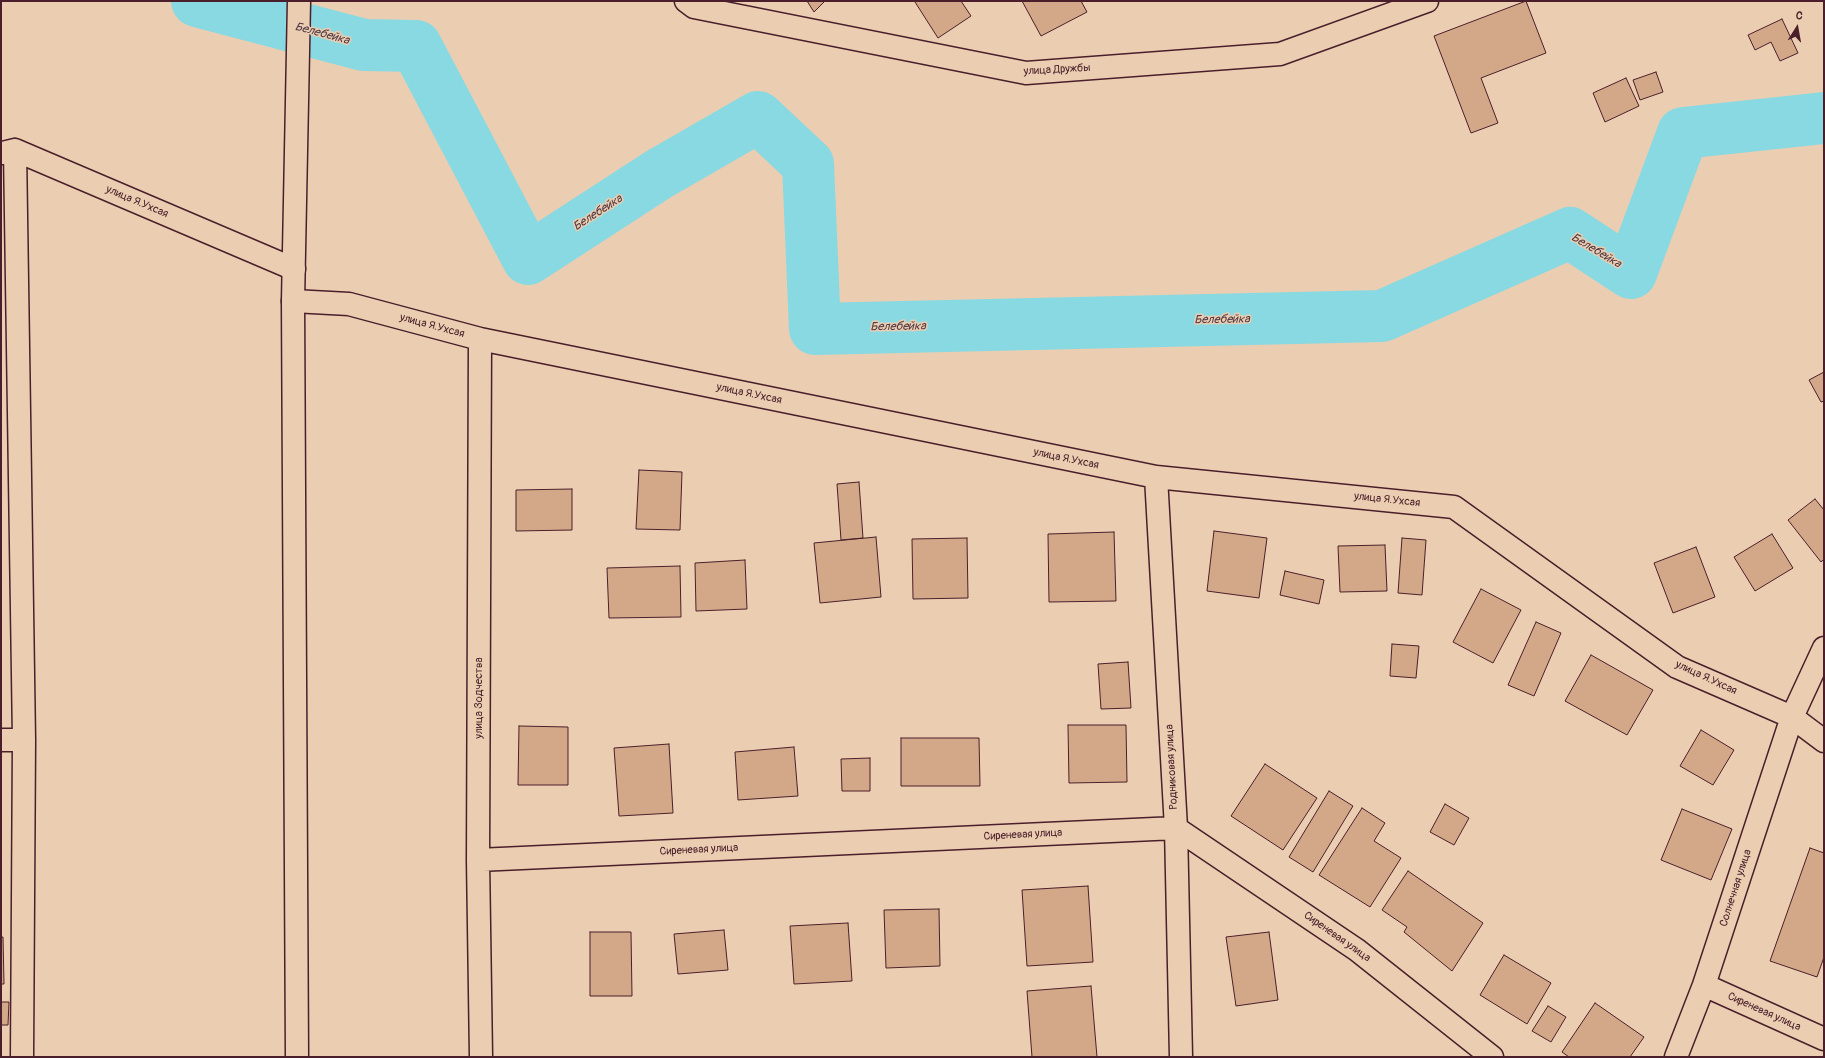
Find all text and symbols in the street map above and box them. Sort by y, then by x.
north arrow [1777,8,1817,48]
text: С [1795,9,1804,23]
water label: Белебейка [293,20,351,48]
street label: улица Дружбы [1023,62,1091,78]
street label: улица Я.Ухсая [104,183,170,221]
water label: Белебейка [571,192,625,234]
water label: Белебейка [1568,230,1624,272]
street label: улица Я.Ухсая [398,311,466,341]
water label: Белебейка [1194,312,1250,328]
water label: Белебейка [870,319,926,335]
street label: улица Я.Ухсая [715,381,783,407]
street label: улица Я.Ухсая [1032,446,1100,472]
street label: улица Я.Ухсая [1353,490,1421,510]
street label: улица Зодчества [472,657,486,739]
street label: улица Я.Ухсая [1673,658,1739,698]
street label: Родниковая улица [1163,724,1181,810]
street label: Сиреневая улица [983,826,1063,844]
street label: Сиреневая улица [659,841,739,859]
street label: Солнечная улица [1717,848,1755,928]
street label: Сиреневая улица [1301,909,1373,965]
street label: Сиреневая улица [1725,990,1803,1034]

